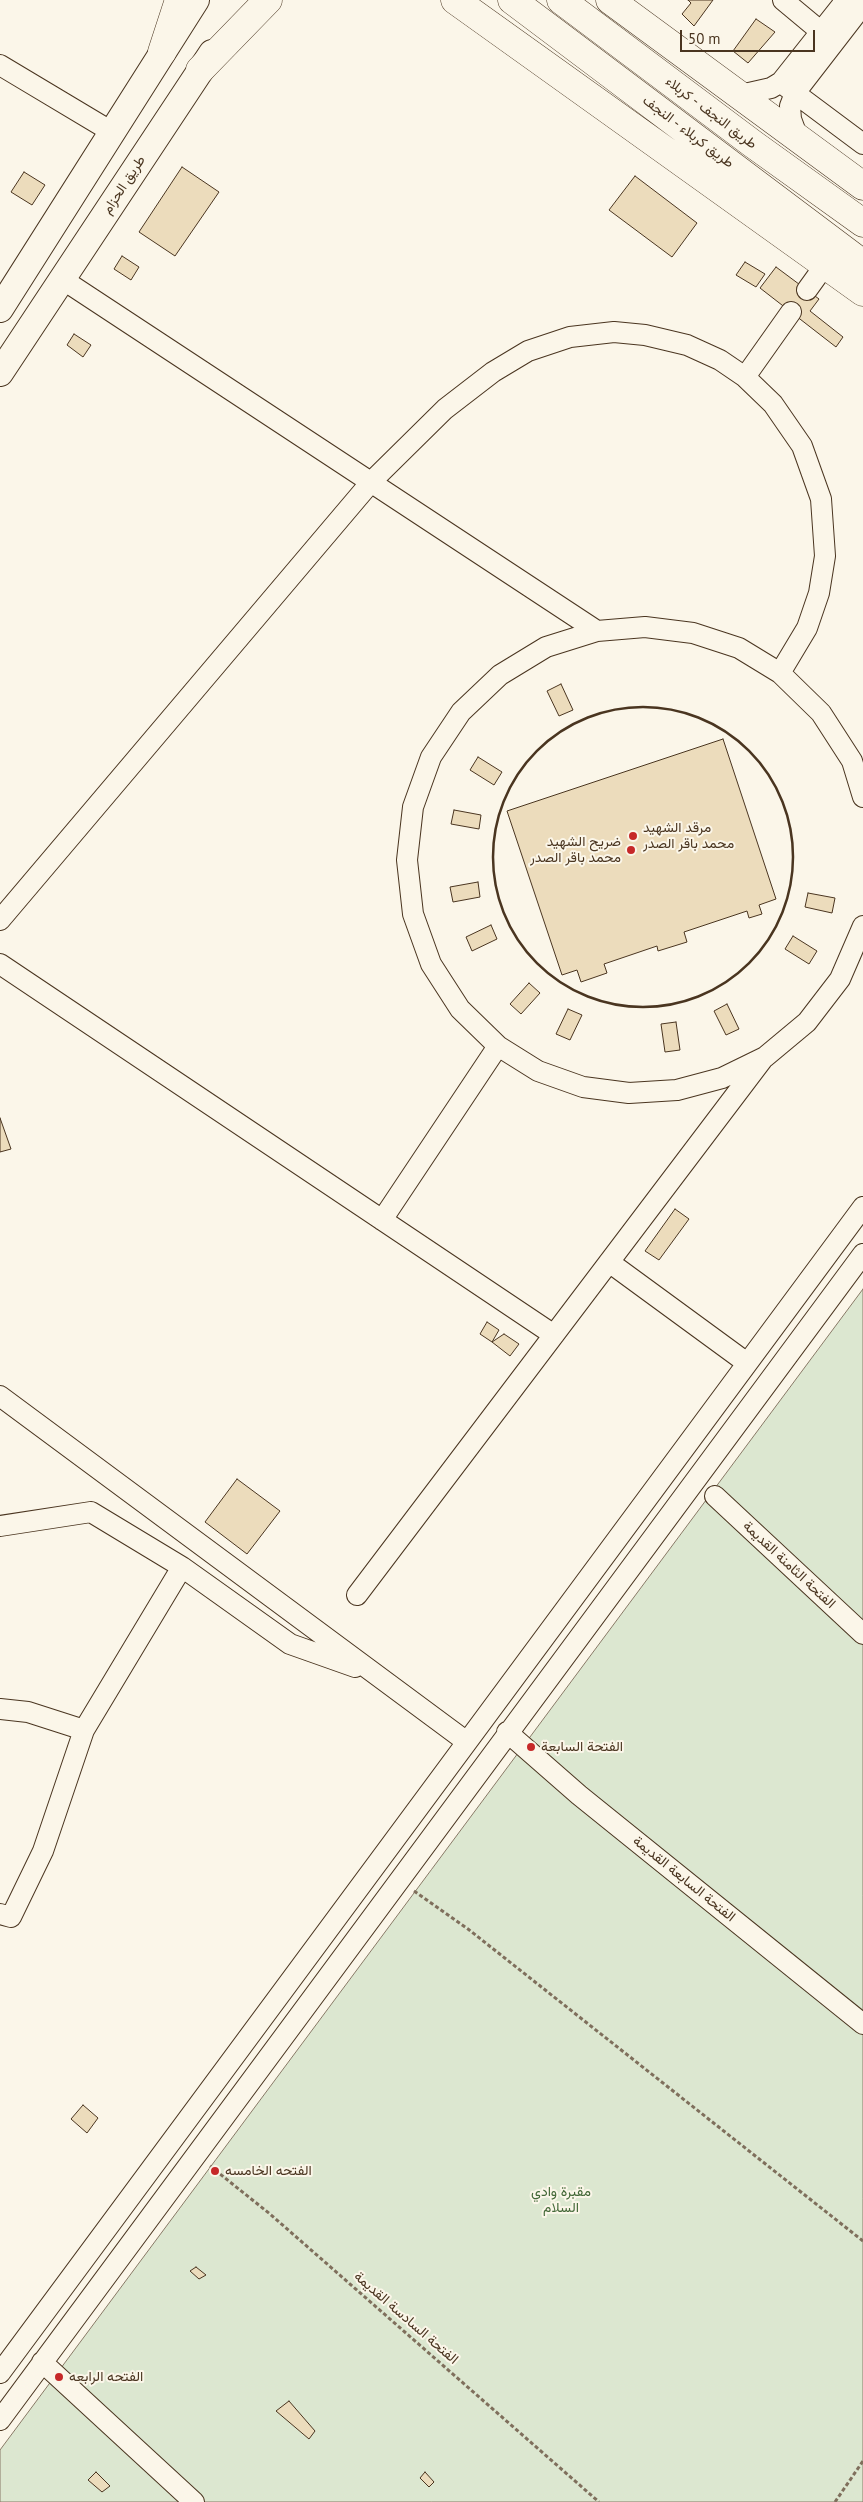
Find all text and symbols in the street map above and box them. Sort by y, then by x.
scale bar [683,20,818,52]
text: 50 m [688,29,721,48]
street label: طريق النجف - کربلاء [662,73,760,153]
street label: طريق کربلاء - النجف [639,92,737,172]
street label: طريق الحزام [99,153,149,217]
place label: مرقد الشهيد محمد باقر الصدر [643,820,734,852]
marker: مرقد الشهيد محمد باقر الصدر [627,830,639,842]
place label: ضريح الشهيد محمد باقر الصدر [530,834,621,866]
marker: ضريح الشهيد محمد باقر الصدر [625,844,637,856]
street label: الفتحة الثامنة القديمة [739,1518,839,1612]
place label: الفتحة السابعة [541,1739,623,1755]
marker: الفتحة السابعة [525,1741,537,1753]
street label: الفتحة السابعة القديمة [629,1832,739,1926]
place label: الفتحه الخامسه [225,2163,312,2179]
marker: الفتحه الخامسه [209,2165,221,2177]
park label: مقبرة وادي السلام [531,2184,591,2216]
street label: الفتحة السادسة القديمة [350,2268,462,2368]
place label: الفتحه الرابعه [69,2369,143,2385]
marker: الفتحه الرابعه [53,2371,65,2383]

